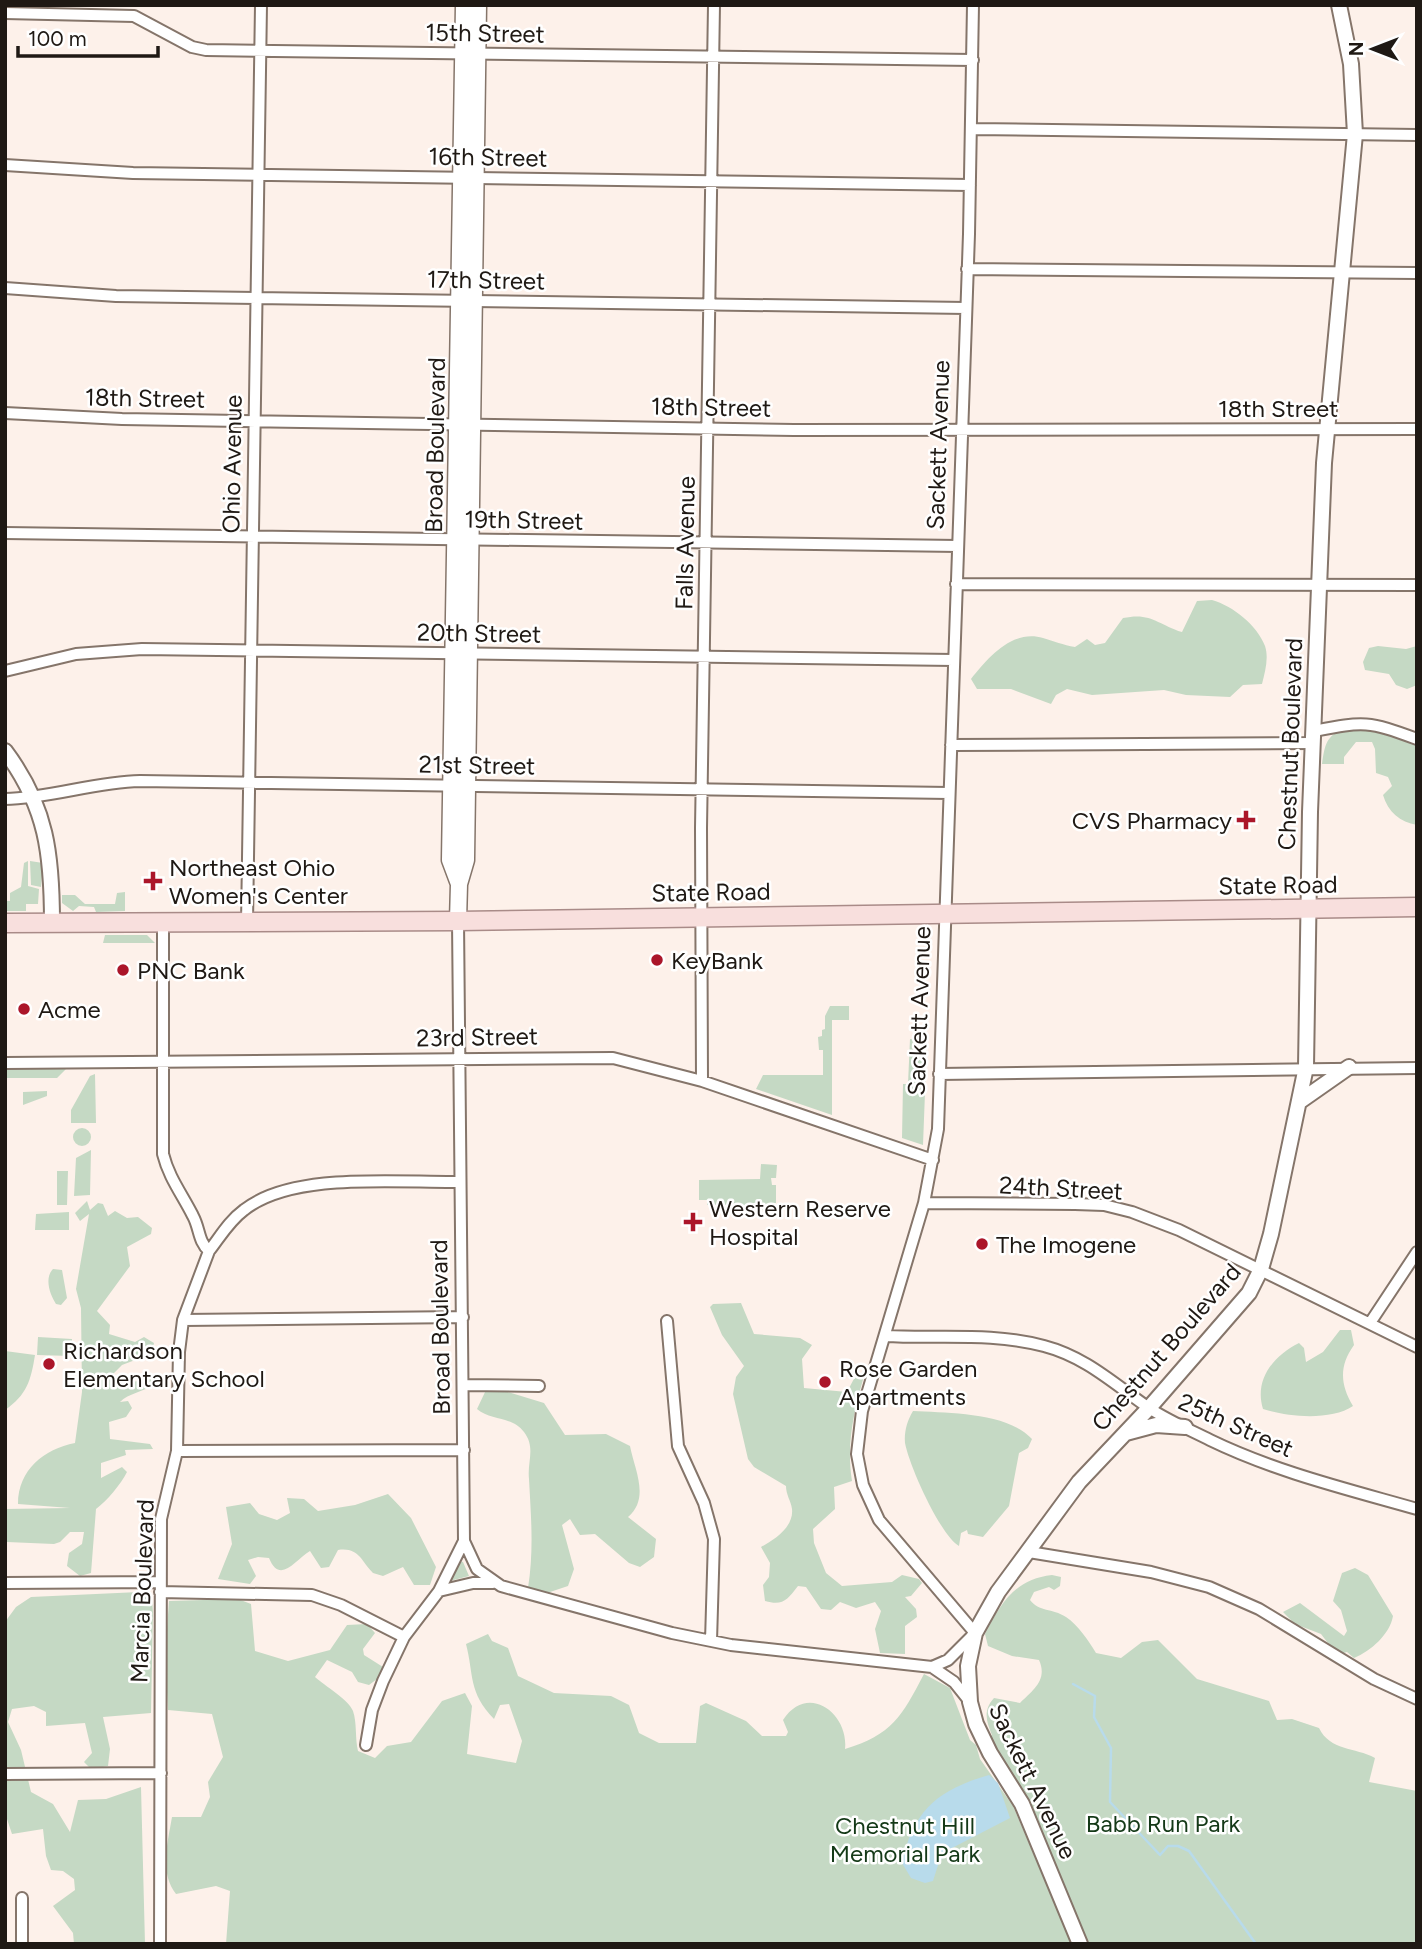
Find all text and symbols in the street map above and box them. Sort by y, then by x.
scale bar [18,14,158,58]
north arrow [1338,14,1408,84]
street label: 15th Street [425,17,545,49]
text: 100 m [28,26,87,51]
text: N [1345,42,1368,56]
street label: 16th Street [428,141,548,173]
street label: 17th Street [427,264,545,296]
street label: Broad Boulevard [419,357,451,533]
street label: Sackett Avenue [921,360,955,530]
street label: 18th Street [85,382,205,414]
street label: 18th Street [651,391,771,423]
street label: Ohio Avenue [216,394,248,534]
street label: 18th Street [1218,394,1338,423]
street label: Falls Avenue [669,476,701,610]
street label: 19th Street [464,504,584,536]
street label: 20th Street [417,617,541,649]
street label: Chestnut Boulevard [1272,637,1308,851]
street label: 21st Street [418,749,536,781]
place label: CVS Pharmacy [1072,806,1232,835]
marker: CVS Pharmacy [1238,812,1254,828]
place label: Northeast Ohio Women's Center [169,853,348,910]
street label: State Road [1218,869,1338,901]
marker: Northeast Ohio Women's Center [143,871,163,891]
street label: State Road [651,876,771,908]
street label: Sackett Avenue [902,926,936,1096]
place label: KeyBank [671,946,763,975]
marker: KeyBank [649,952,665,968]
place label: PNC Bank [137,956,245,985]
marker: PNC Bank [115,962,131,978]
place label: Acme [38,995,101,1024]
marker: Acme [16,1001,32,1017]
street label: 23rd Street [416,1021,538,1053]
street label: 24th Street [998,1170,1124,1206]
place label: Western Reserve Hospital [709,1194,891,1251]
marker: Western Reserve Hospital [683,1212,703,1232]
place label: The Imogene [996,1230,1136,1259]
marker: The Imogene [974,1236,990,1252]
street label: Broad Boulevard [424,1239,456,1415]
street label: Chestnut Boulevard [1085,1257,1247,1437]
place label: Richardson Elementary School [63,1336,265,1393]
place label: Rose Garden Apartments [839,1354,977,1411]
marker: Richardson Elementary School [41,1356,57,1372]
marker: Rose Garden Apartments [817,1374,833,1390]
street label: 25th Street [1174,1387,1298,1463]
street label: Marcia Boulevard [124,1499,160,1683]
street label: Sackett Avenue [983,1698,1083,1864]
park label: Babb Run Park [1086,1809,1241,1838]
park label: Chestnut Hill Memorial Park [830,1811,981,1868]

